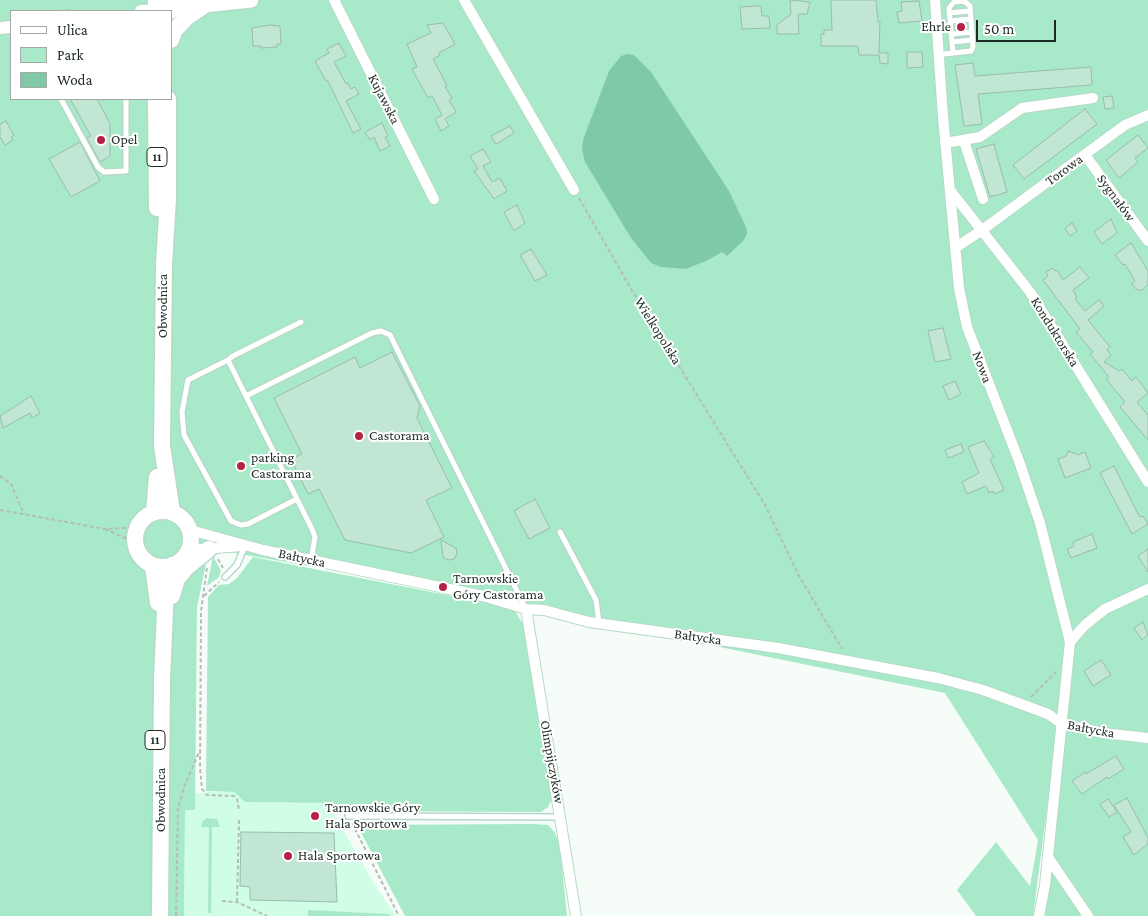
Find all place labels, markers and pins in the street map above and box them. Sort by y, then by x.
place label: Ehrle [921,19,951,35]
marker: Ehrle [955,21,967,33]
place label: Opel [111,132,138,148]
marker: Opel [95,134,107,146]
place label: Castorama [369,428,430,444]
marker: Castorama [353,430,365,442]
place label: parking Castorama [251,450,312,482]
marker: parking Castorama [235,460,247,472]
place label: Tarnowskie Góry Castorama [453,571,543,604]
marker: Tarnowskie Góry Castorama [437,581,449,593]
place label: Tarnowskie Góry Hala Sportowa [325,800,420,832]
marker: Tarnowskie Góry Hala Sportowa [309,810,321,822]
place label: Hala Sportowa [298,848,380,864]
marker: Hala Sportowa [282,850,294,862]

